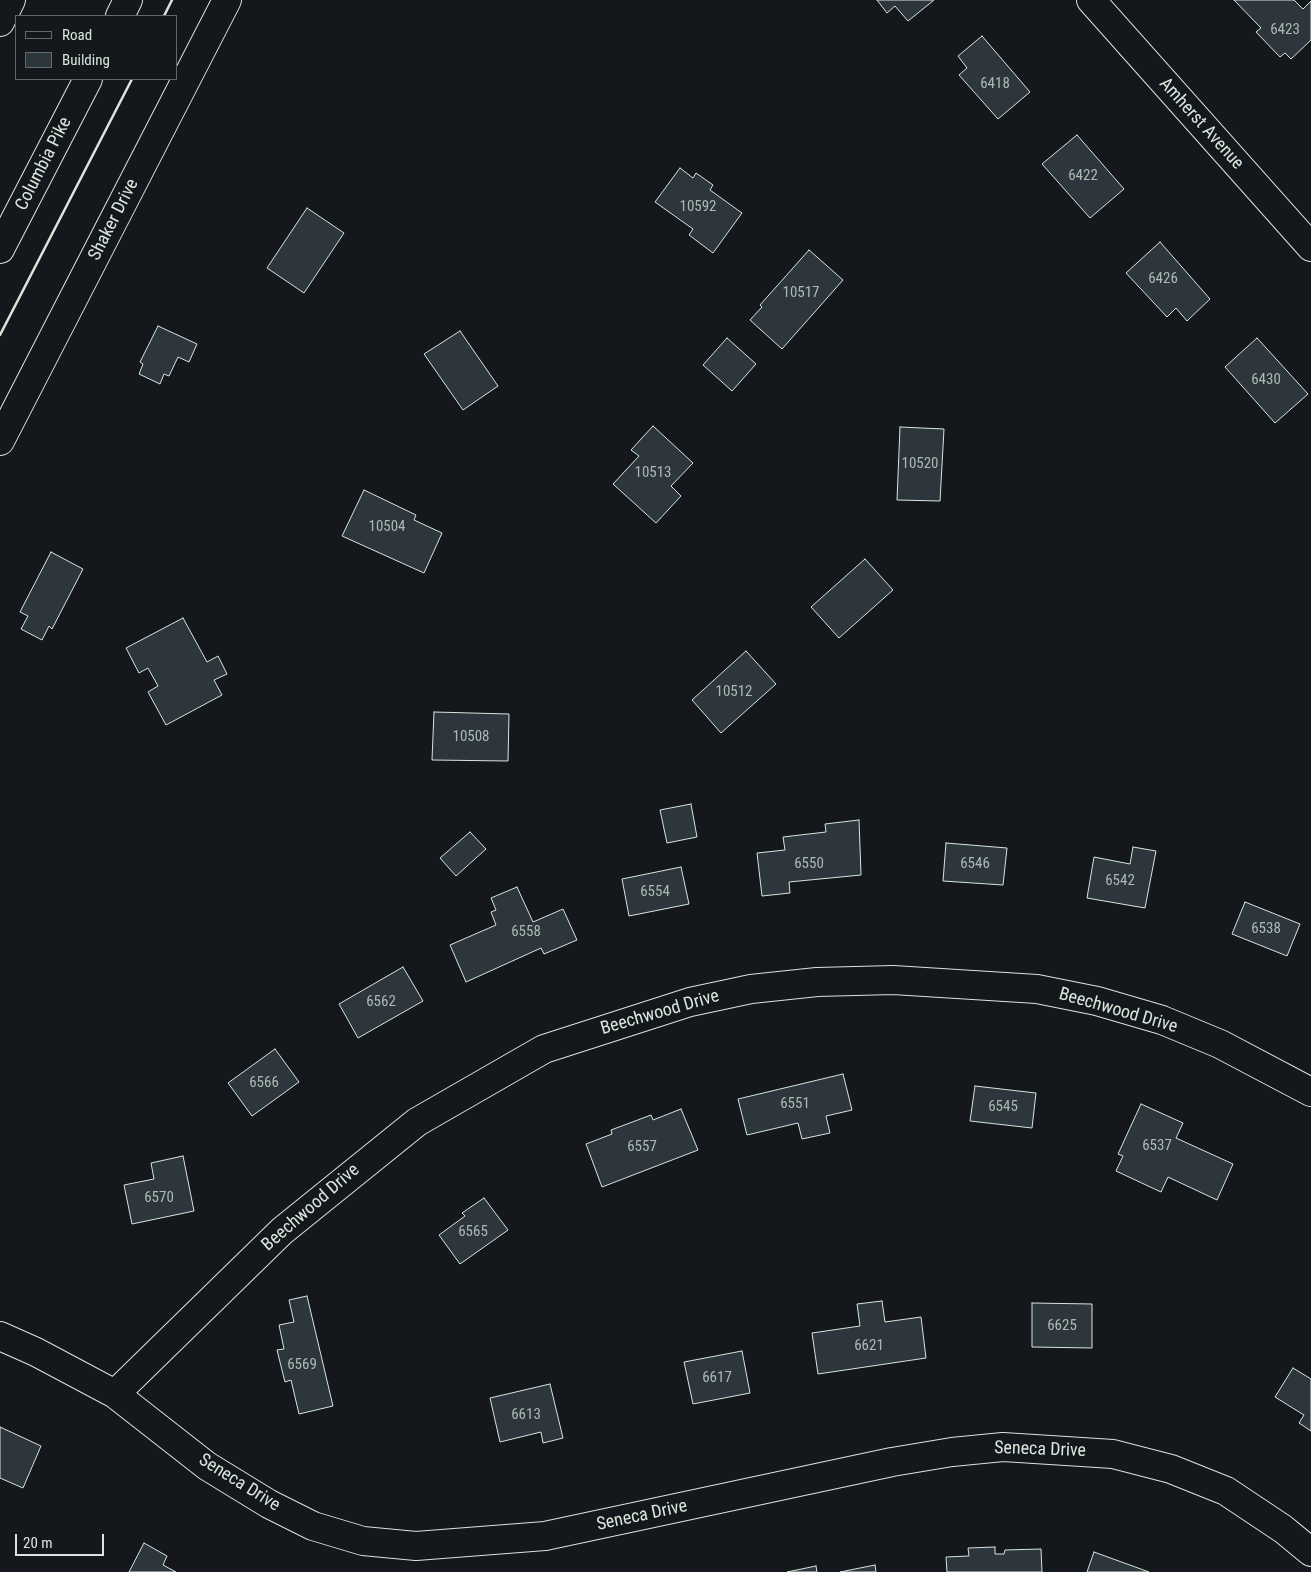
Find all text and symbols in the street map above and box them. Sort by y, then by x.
legend [15,15,178,80]
house number: 6423 [1270,21,1300,39]
text: Road [62,26,92,44]
text: Building [62,51,110,69]
street label: Amherst Avenue [1154,74,1248,174]
house number: 6418 [980,75,1010,93]
street label: Columbia Pike [11,114,77,214]
house number: 6422 [1068,167,1098,185]
street label: Shaker Drive [84,176,144,264]
house number: 10592 [679,198,717,216]
house number: 6426 [1148,270,1178,288]
house number: 10517 [782,284,820,302]
house number: 6430 [1251,371,1281,389]
house number: 10520 [901,455,939,473]
house number: 10513 [634,464,672,482]
house number: 10504 [368,518,406,536]
house number: 10512 [715,683,753,701]
house number: 10508 [452,728,490,746]
house number: 6550 [794,855,824,873]
house number: 6546 [960,855,990,873]
house number: 6542 [1105,872,1135,890]
house number: 6554 [640,883,670,901]
house number: 6538 [1251,920,1281,938]
house number: 6558 [511,923,541,941]
street label: Beechwood Drive [1056,984,1180,1038]
street label: Beechwood Drive [598,986,722,1040]
house number: 6562 [366,993,396,1011]
house number: 6566 [249,1074,279,1092]
house number: 6551 [780,1095,810,1113]
house number: 6545 [988,1098,1018,1116]
house number: 6537 [1142,1137,1172,1155]
house number: 6557 [627,1138,657,1156]
street label: Beechwood Drive [258,1160,364,1256]
house number: 6570 [144,1189,174,1207]
house number: 6565 [458,1223,488,1241]
house number: 6625 [1047,1317,1077,1335]
house number: 6621 [854,1337,884,1355]
house number: 6569 [287,1356,317,1374]
house number: 6617 [702,1369,732,1387]
house number: 6613 [511,1406,541,1424]
street label: Seneca Drive [994,1438,1086,1462]
street label: Seneca Drive [194,1449,284,1517]
street label: Seneca Drive [595,1496,689,1536]
scale bar [18,1524,106,1556]
text: 20 m [23,1534,53,1552]

